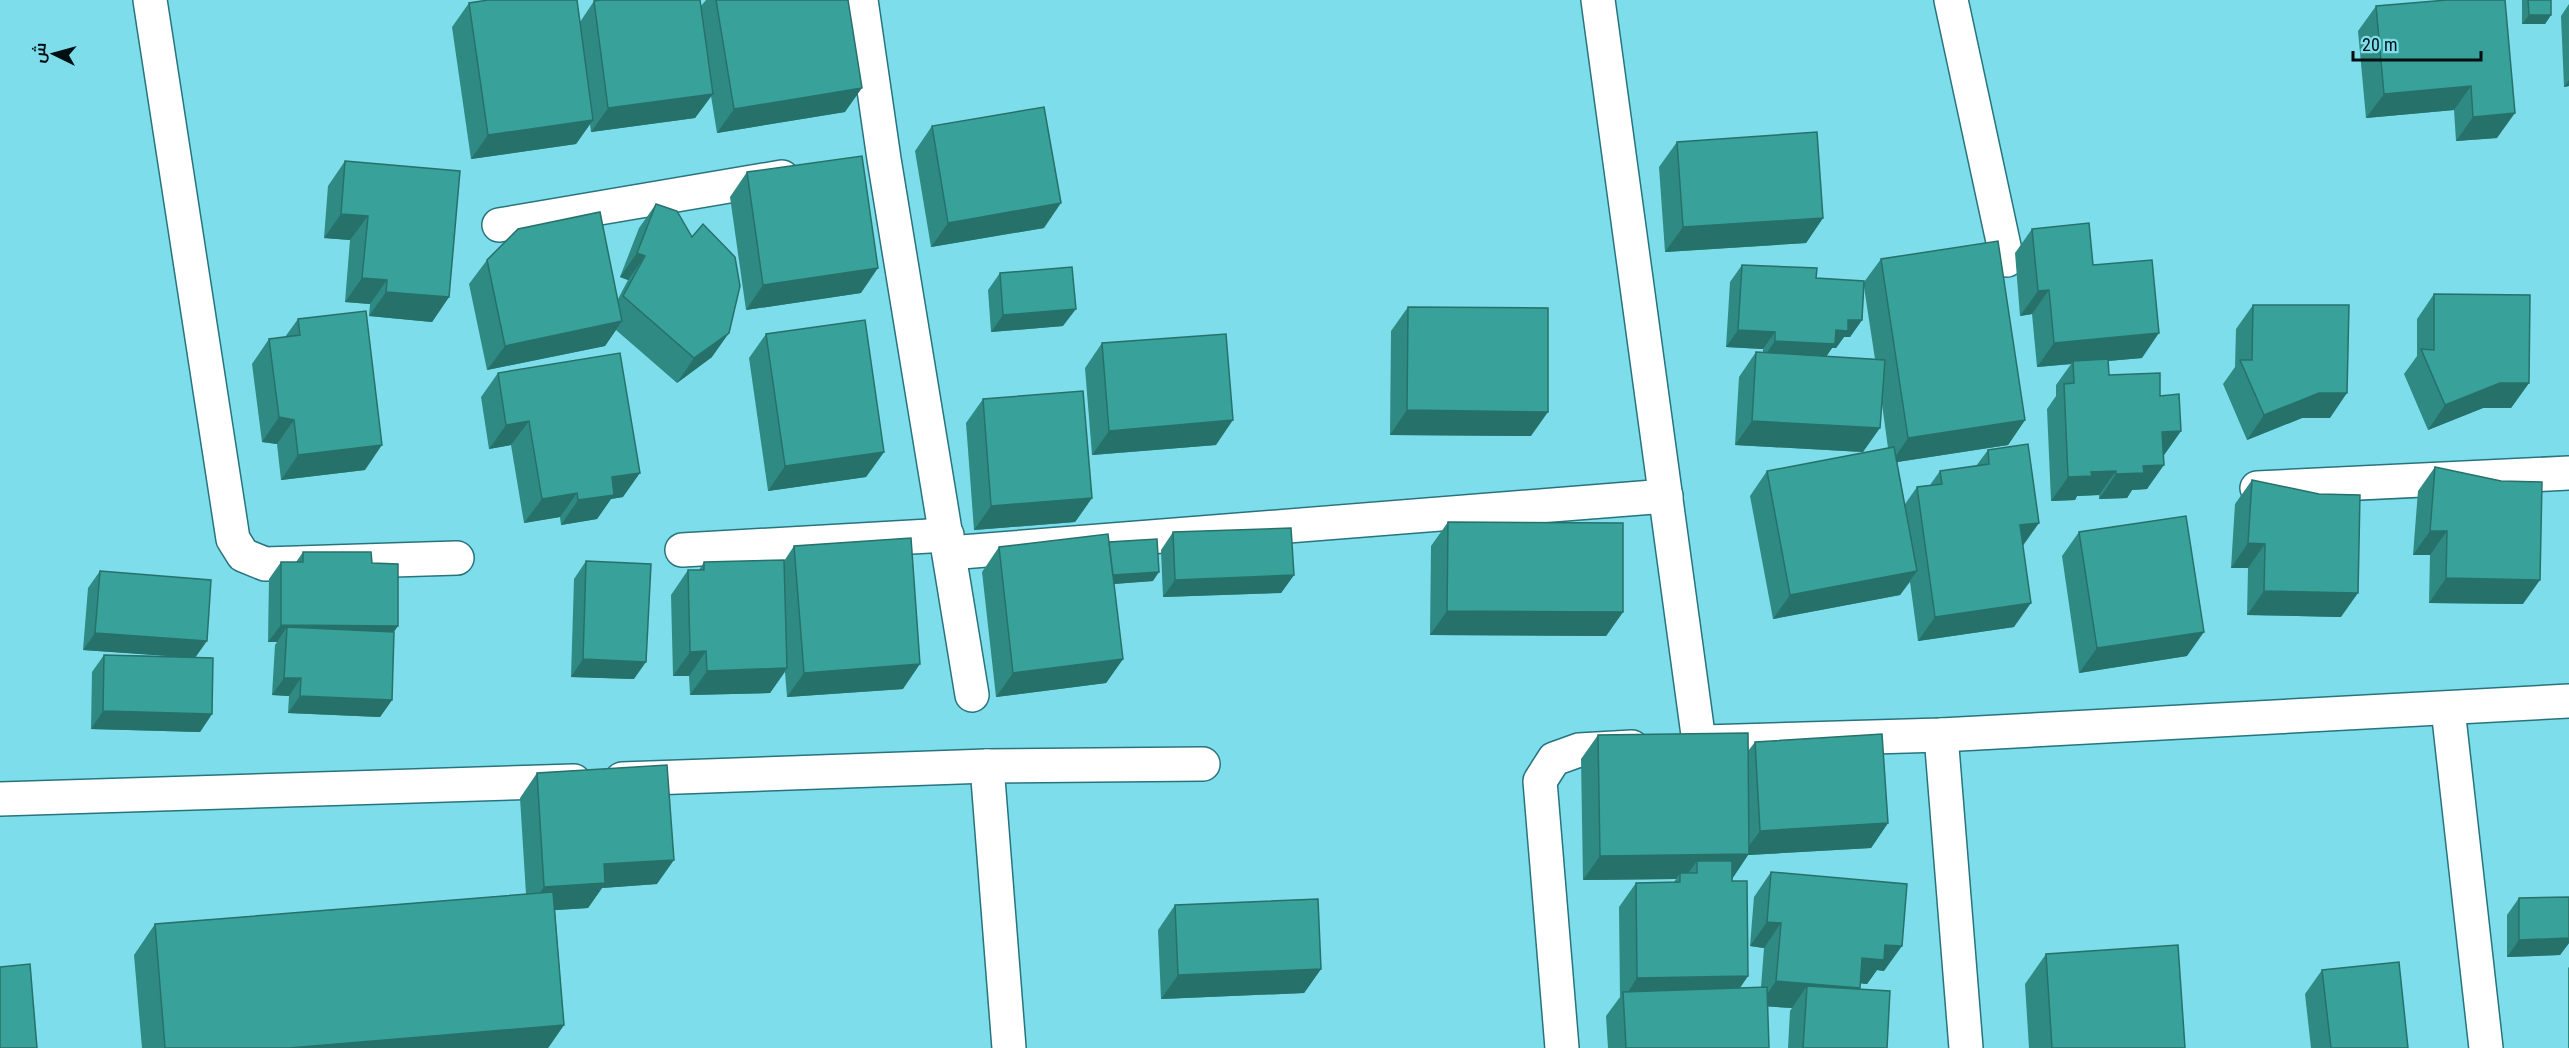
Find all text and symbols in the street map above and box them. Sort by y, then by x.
north arrow [24,24,84,84]
scale bar [2353,24,2480,62]
text: 20 m [2362,34,2397,55]
text: ش [29,42,50,64]

